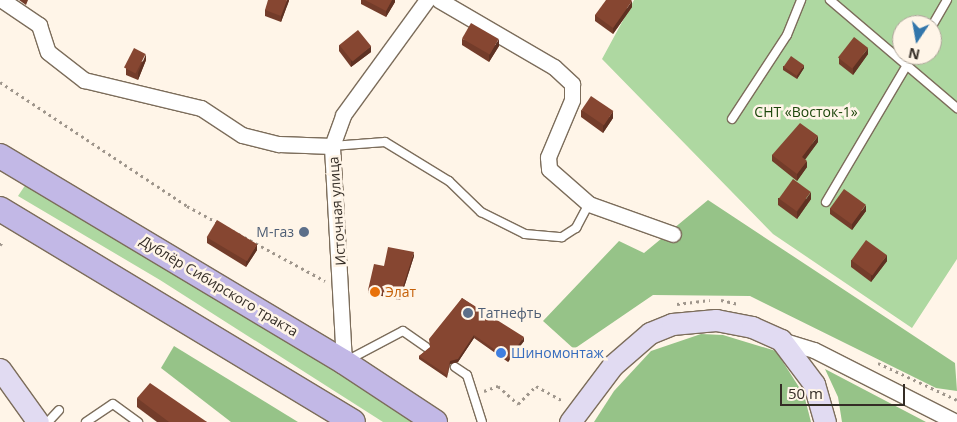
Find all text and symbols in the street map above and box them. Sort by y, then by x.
north arrow [892,15,942,65]
text: N [906,44,922,65]
park label: СНТ «Восток-1» [754,104,858,120]
street label: Источная улица [325,156,349,266]
place label: М-газ [256,224,294,240]
marker: М-газ [298,226,310,238]
street label: Дублёр Сибирского тракта [137,232,301,340]
place label: Элат [385,284,416,300]
marker: Элат [369,286,381,298]
place label: Татнефть [478,305,542,321]
marker: Татнефть [462,307,474,319]
place label: Шиномонтаж [511,345,604,361]
marker: Шиномонтаж [495,347,507,359]
scale bar [782,374,907,406]
text: 50 m [788,383,823,403]

